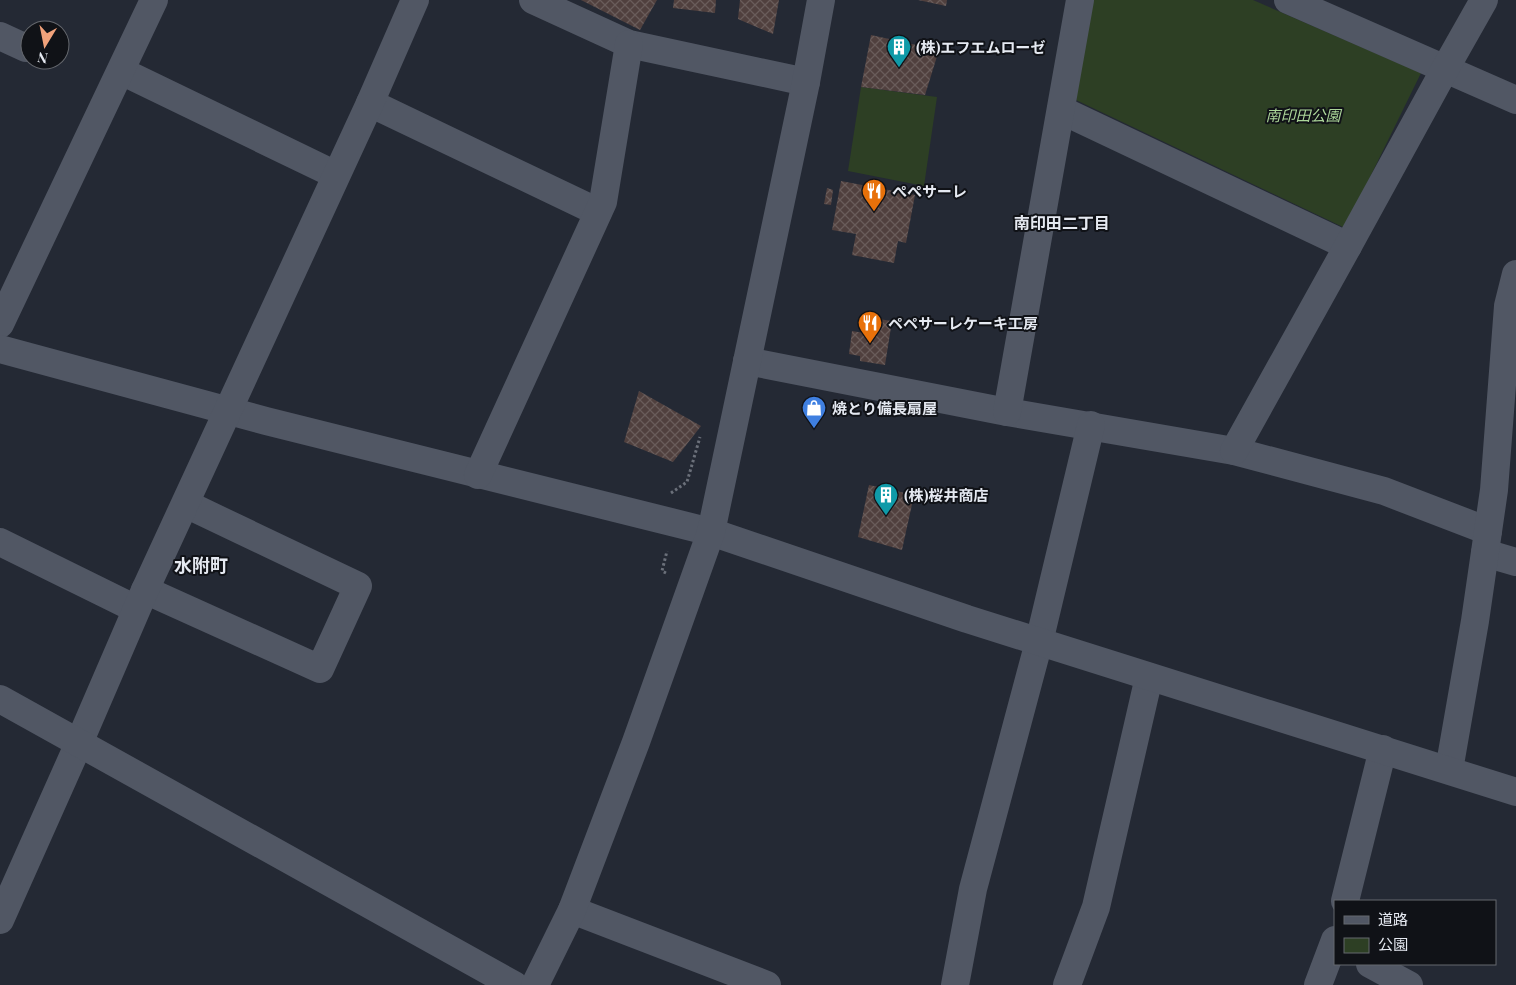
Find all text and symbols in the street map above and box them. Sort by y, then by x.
north arrow [20,20,70,70]
building icon: (株)エフエムローゼ [886,34,912,68]
place label: (株)エフエムローゼ [916,37,1046,57]
text: N [36,48,49,69]
park label: 南印田公園 [1265,105,1342,125]
restaurant icon: ぺぺサーレ [861,178,887,212]
place label: ぺぺサーレ [892,181,967,201]
district label: 南印田二丁目 [1014,212,1110,233]
restaurant icon: ペペサーレケーキ工房 [857,310,883,344]
place label: ペペサーレケーキ工房 [888,313,1038,333]
shop icon: 焼とり備長扇屋 [801,395,827,429]
place label: 焼とり備長扇屋 [832,398,937,418]
building icon: (株)桜井商店 [873,482,899,516]
place label: (株)桜井商店 [904,485,989,505]
district label: 水附町 [174,553,228,577]
legend [1334,900,1496,965]
text: 道路 [1378,909,1408,929]
text: 公園 [1378,934,1408,954]

